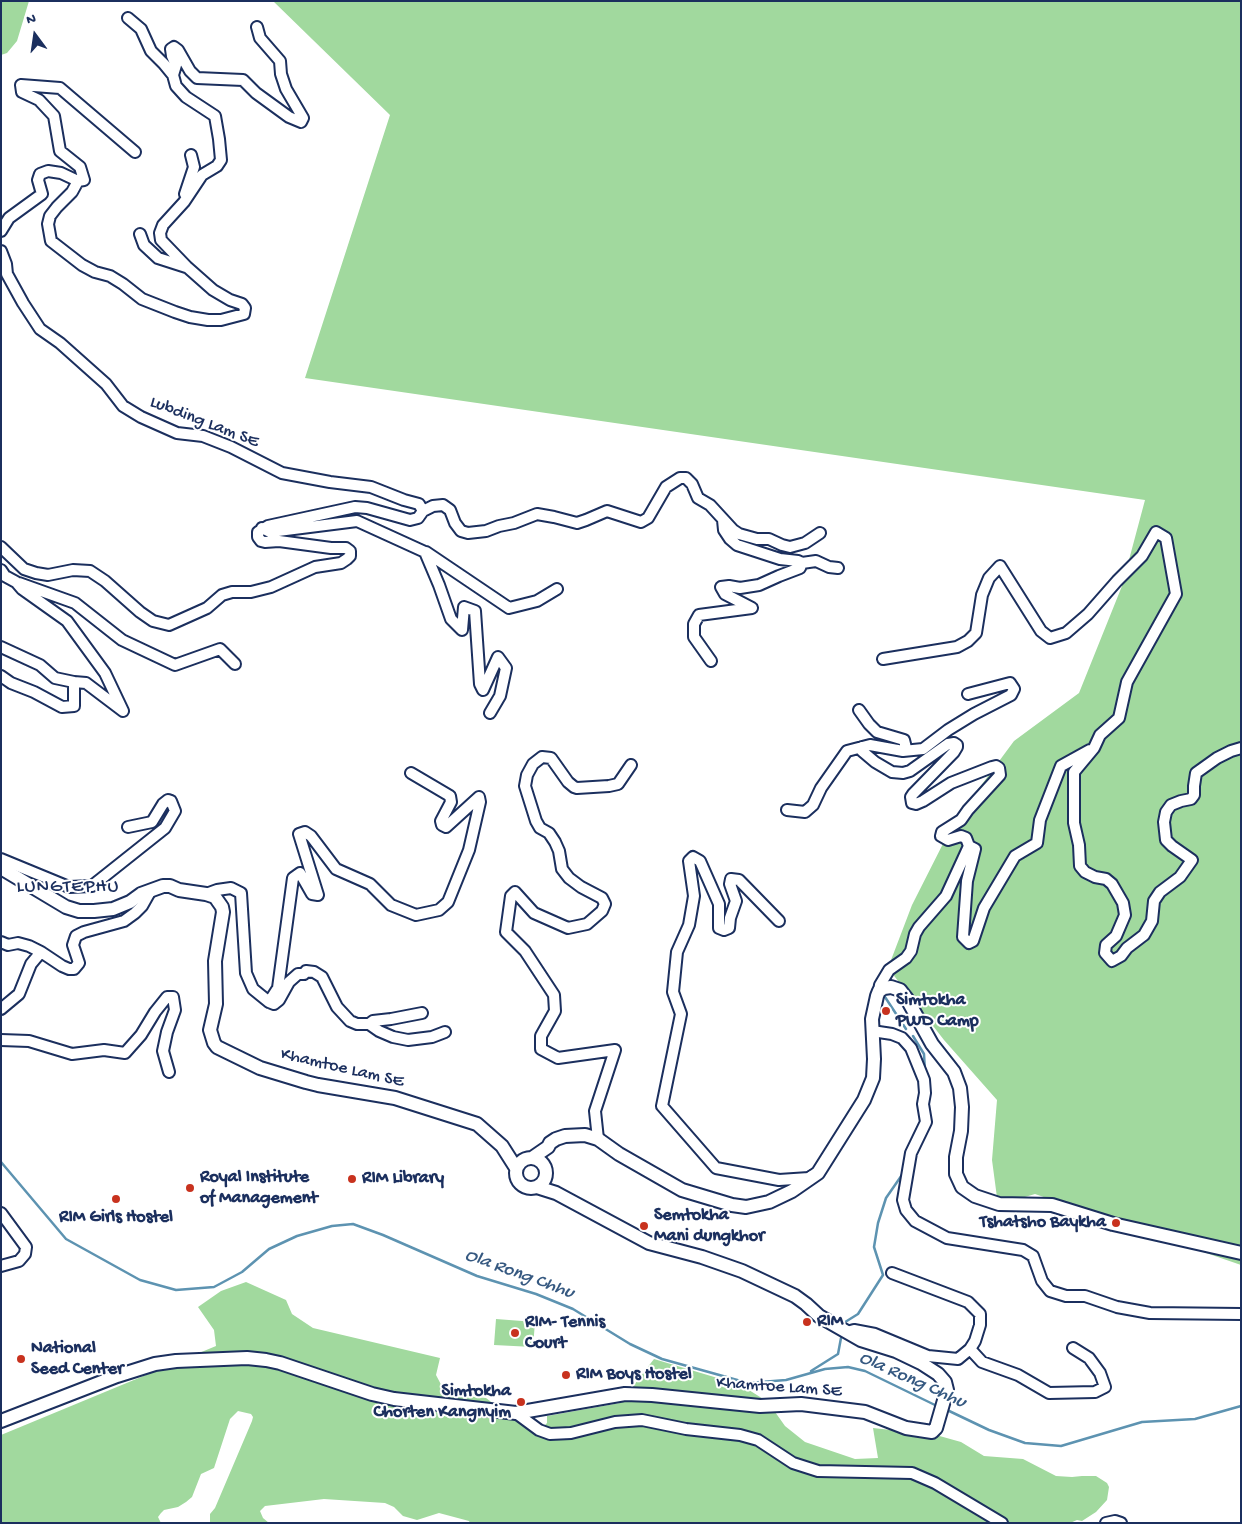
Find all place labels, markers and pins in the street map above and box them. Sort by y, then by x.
place label: Simtokha PWD Camp [896,990,979,1032]
marker: Simtokha PWD Camp [880,1005,892,1017]
place label: Royal Institute of Management [200,1167,318,1210]
place label: RIM Library [362,1168,444,1190]
marker: RIM Library [346,1173,358,1185]
marker: Royal Institute of Management [184,1182,196,1194]
marker: RIM Girls Hostel [110,1193,122,1205]
place label: Semtokha Mani dungkhor [654,1205,764,1248]
place label: RIM Girls Hostel [59,1207,173,1229]
place label: Tshatsho Baykha [980,1212,1106,1234]
marker: Tshatsho Baykha [1110,1217,1122,1229]
marker: Semtokha Mani dungkhor [638,1220,650,1232]
place label: RIM [817,1311,843,1333]
place label: RIM- Tennis Court [525,1312,605,1355]
marker: RIM [801,1316,813,1328]
marker: RIM- Tennis Court [509,1327,521,1339]
place label: National Seed Center [31,1338,123,1380]
marker: National Seed Center [15,1353,27,1365]
place label: RIM Boys Hostel [576,1364,692,1386]
marker: RIM Boys Hostel [560,1369,572,1381]
place label: Simtokha Chorten Kangnyim [374,1381,511,1424]
marker: Simtokha Chorten Kangnyim [515,1396,527,1408]

